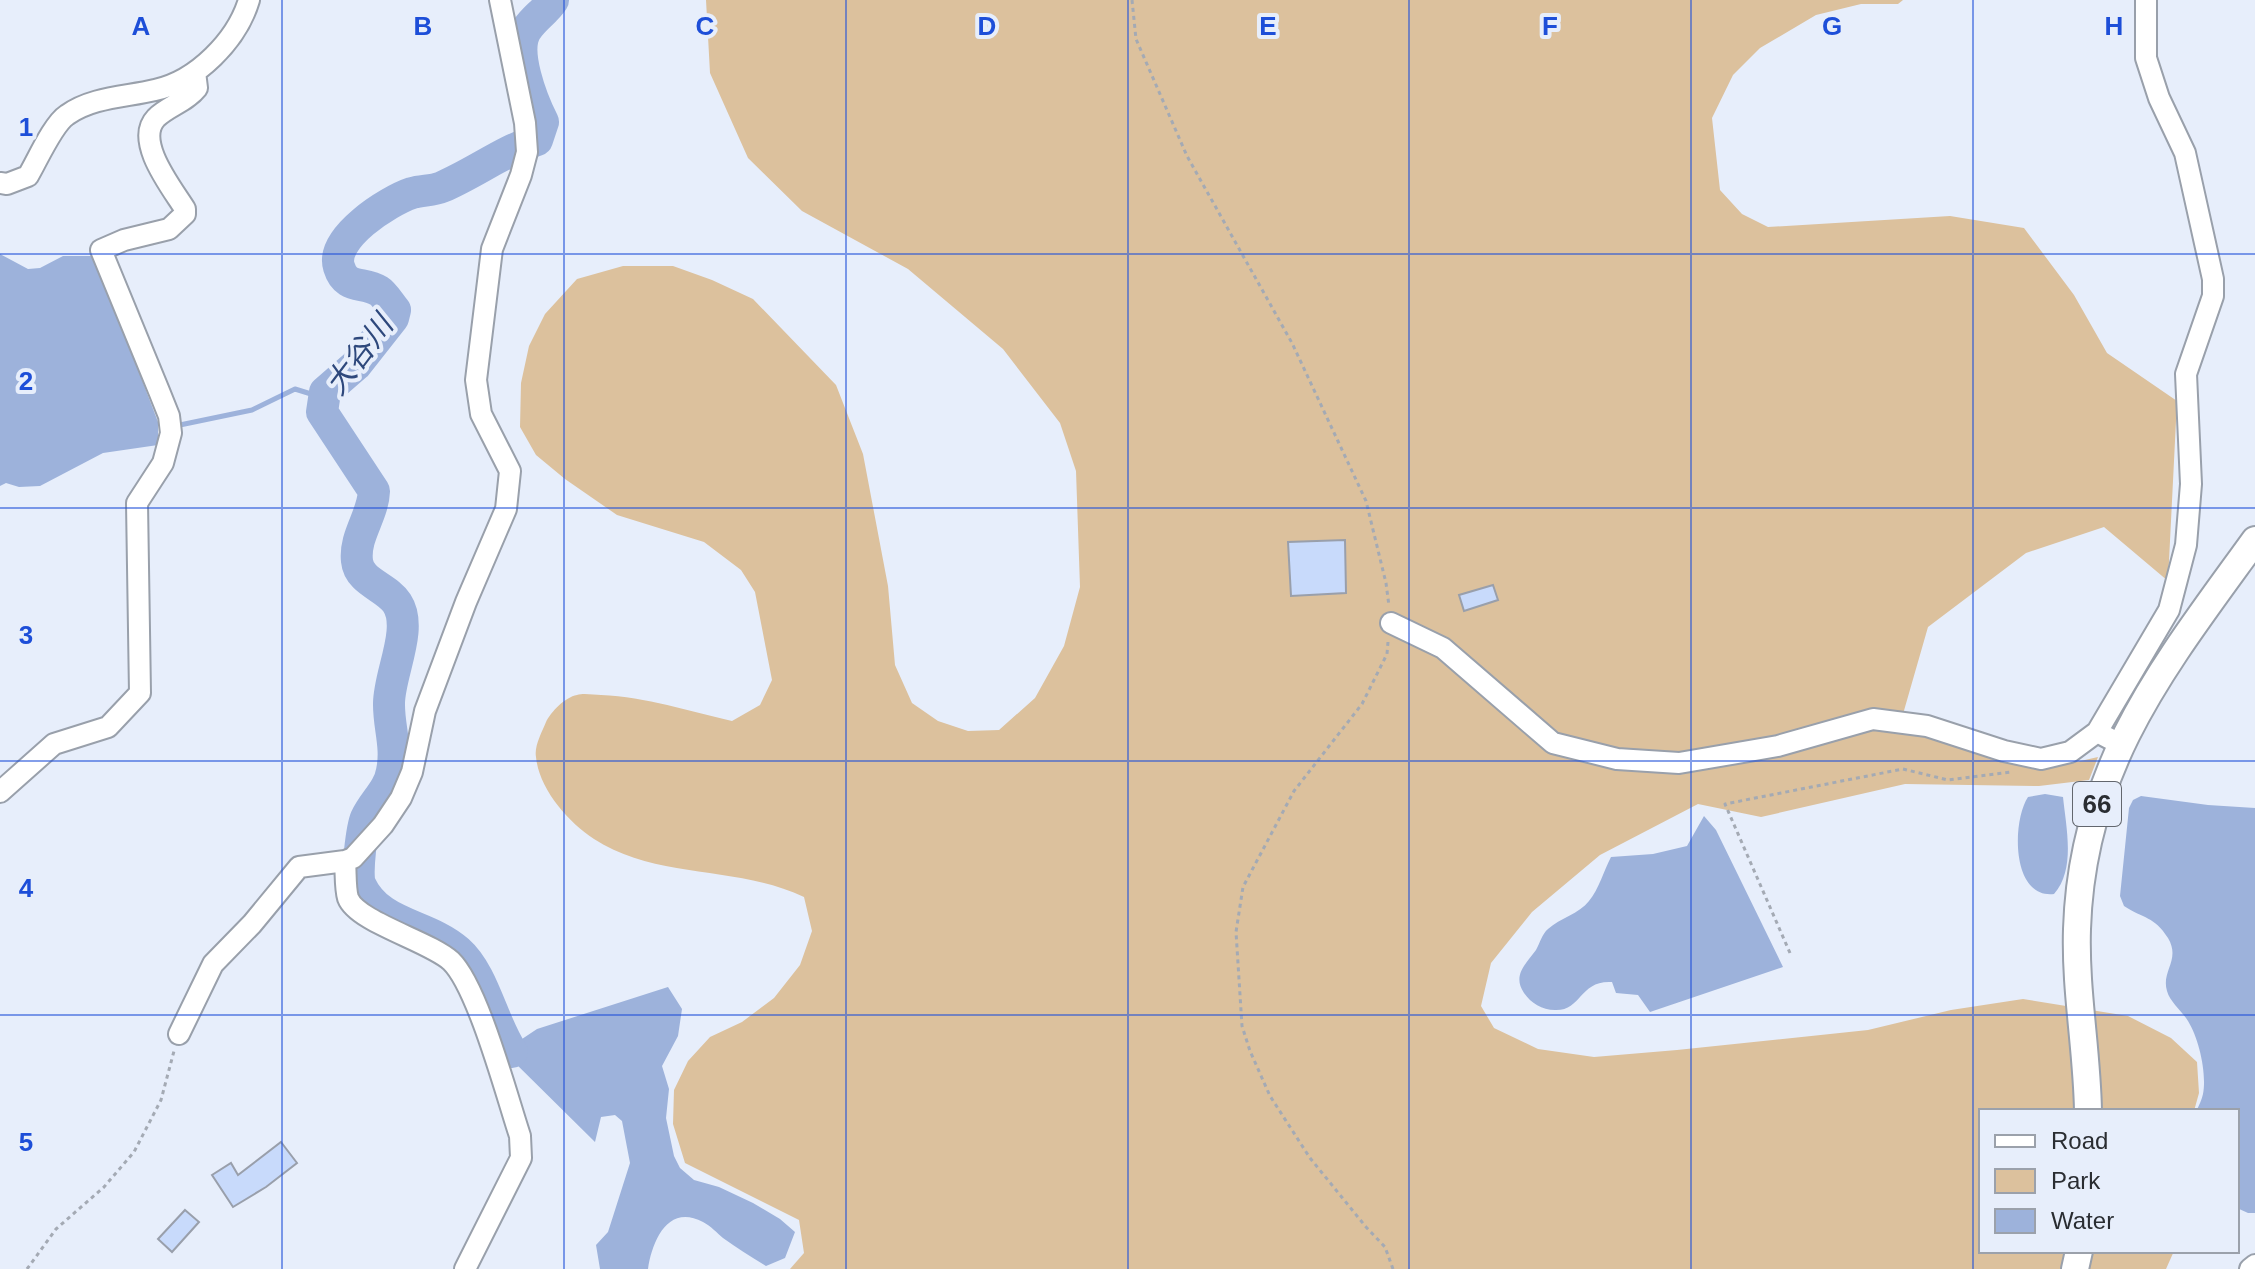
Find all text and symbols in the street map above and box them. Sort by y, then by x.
text: A [132,11,151,41]
text: B [414,11,432,41]
text: C [696,11,715,41]
text: D [978,11,996,41]
text: E [1259,11,1277,41]
text: F [1542,11,1558,41]
text: G [1822,11,1842,41]
text: H [2105,11,2123,41]
text: 1 [19,112,33,142]
water label: 大谷川 [318,306,401,401]
text: 2 [19,366,33,396]
text: 3 [19,620,33,650]
road number: 66 [2073,782,2121,826]
text: 4 [19,873,34,903]
legend [1979,1109,2239,1253]
text: 5 [19,1127,33,1157]
text: Road [2051,1127,2108,1154]
text: Park [2051,1167,2101,1194]
text: Water [2051,1207,2114,1234]

